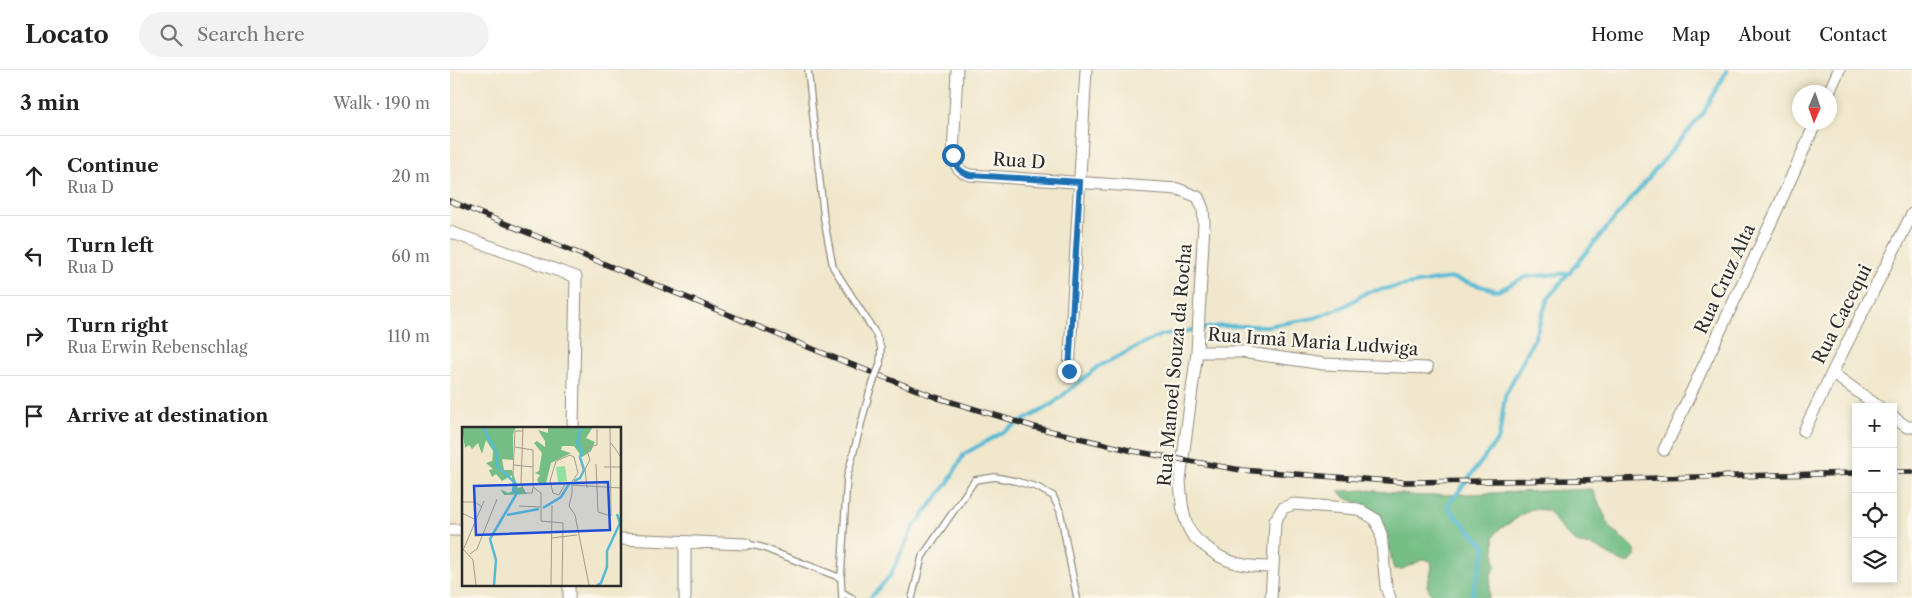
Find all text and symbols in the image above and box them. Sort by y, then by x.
search box [139,12,489,57]
text: Locato [25,20,109,49]
icon: search [157,21,185,49]
text: Search here [197,23,305,46]
text: Home [1591,24,1644,46]
text: Map [1672,24,1710,46]
text: About [1738,24,1791,46]
text: Contact [1819,24,1887,46]
north arrow [1792,85,1837,130]
text: 3 min [20,90,80,115]
text: Walk · 190 m [333,93,430,113]
route start [942,144,965,167]
street label: Rua D [992,148,1046,174]
text: Continue [67,154,159,177]
icon: ahead [20,162,48,190]
text: 20 m [391,166,430,186]
text: Rua D [67,177,114,197]
street label: Rua Cruz Alta [1690,220,1760,337]
text: Turn left [67,234,154,257]
icon: left [20,242,48,270]
street label: Rua Manoel Souza da Rocha [1153,242,1197,487]
text: 60 m [391,246,430,266]
text: Rua D [67,257,114,277]
street label: Rua Cacequi [1808,260,1877,367]
text: Turn right [67,314,168,337]
icon: right [20,322,48,350]
street label: Rua Irmã Maria Ludwiga [1207,324,1420,360]
text: 110 m [387,326,430,346]
text: Rua Erwin Rebenschlag [67,337,247,357]
route end [1058,360,1081,383]
icon: arrive [20,402,48,430]
map controls [1852,403,1897,583]
button: + [1852,403,1897,448]
text: Arrive at destination [67,404,268,427]
inset map [462,427,621,586]
button: − [1852,448,1897,493]
button: locate [1852,493,1897,538]
button: layers [1852,538,1897,583]

